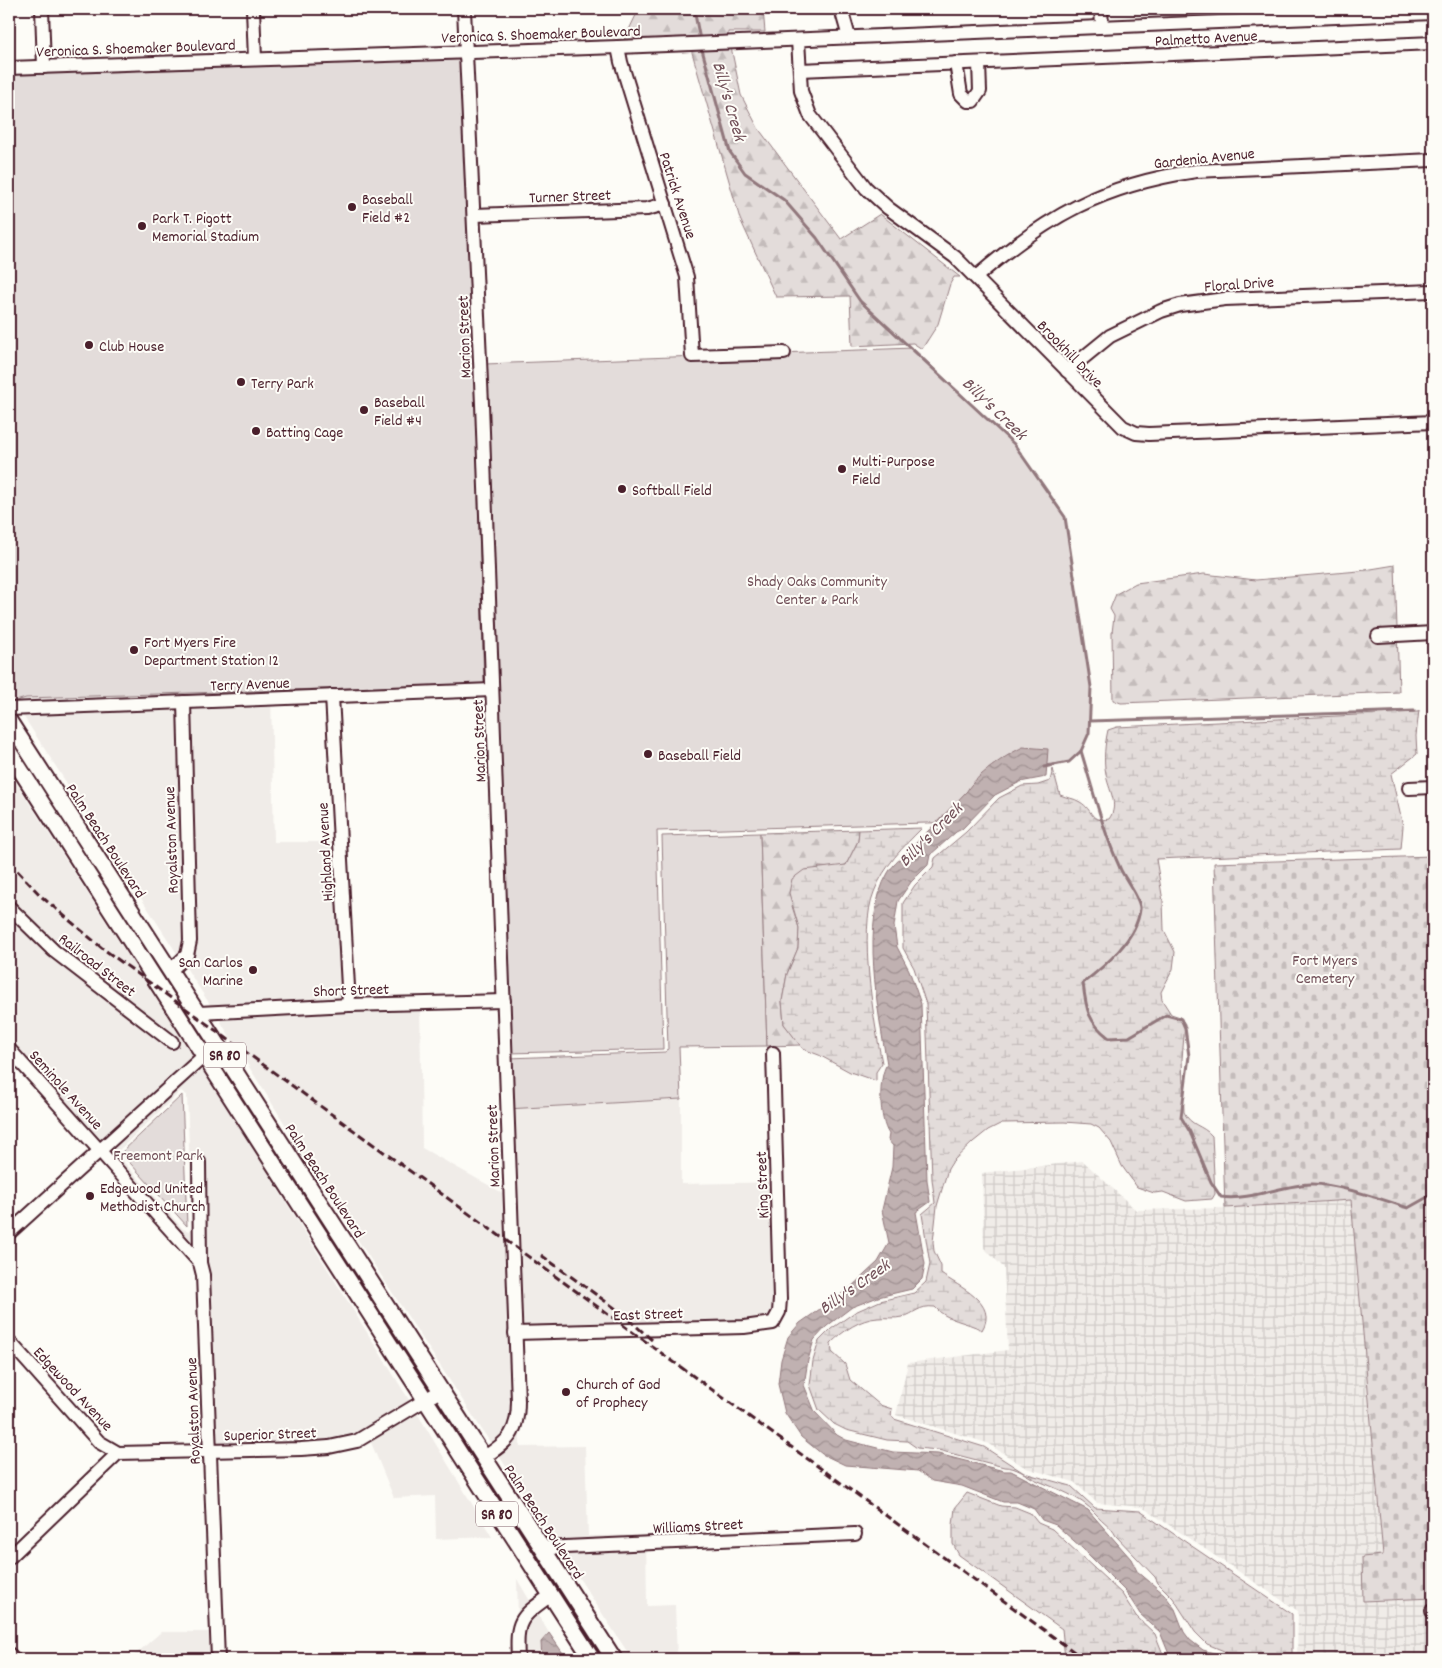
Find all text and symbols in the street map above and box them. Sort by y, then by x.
street label: Veronica S. Shoemaker Boulevard [441,21,641,50]
street label: Palmetto Avenue [1154,25,1258,54]
street label: Veronica S. Shoemaker Boulevard [36,35,236,64]
water label: Billy's Creek [704,59,751,146]
street label: Gardenia Avenue [1153,143,1256,176]
street label: Patrick Avenue [652,149,701,242]
street label: Turner Street [529,185,612,210]
place label: Baseball Field #2 [362,189,413,230]
marker: Baseball Field #2 [346,201,358,213]
place label: Park T. Pigott Memorial Stadium [152,208,259,249]
marker: Park T. Pigott Memorial Stadium [136,220,148,232]
street label: Floral Drive [1204,272,1275,299]
street label: Marion Street [453,295,478,379]
street label: Brookhill Drive [1031,316,1108,394]
place label: Club House [99,336,164,359]
marker: Club House [83,339,95,351]
water label: Billy's Creek [955,372,1032,448]
place label: Terry Park [251,373,314,396]
marker: Terry Park [235,376,247,388]
place label: Baseball Field #4 [374,392,425,433]
marker: Baseball Field #4 [358,404,370,416]
place label: Batting Cage [266,422,343,445]
marker: Batting Cage [250,425,262,437]
place label: Multi-Purpose Field [852,451,935,492]
marker: Multi-Purpose Field [836,463,848,475]
place label: Softball Field [632,480,712,503]
marker: Softball Field [616,483,628,495]
park label: Shady Oaks Community Center & Park [747,571,887,612]
place label: Fort Myers Fire Department Station 12 [144,632,279,673]
marker: Fort Myers Fire Department Station 12 [128,644,140,656]
street label: Terry Avenue [210,673,290,698]
street label: Marion Street [468,699,493,783]
place label: Baseball Field [658,745,741,768]
marker: Baseball Field [642,748,654,760]
street label: Palm Beach Boulevard [59,779,151,903]
street label: Royalston Avenue [159,786,186,894]
water label: Billy's Creek [894,797,971,874]
street label: Highland Avenue [312,802,341,902]
street label: Railroad Street [53,928,140,1004]
park label: Fort Myers Cemetery [1292,950,1358,991]
place label: San Carlos Marine [178,952,243,993]
marker: San Carlos Marine [247,964,259,976]
street label: Short Street [313,979,390,1004]
road number: SR 80 [204,1042,246,1068]
street label: Seminole Avenue [23,1046,107,1136]
street label: Marion Street [482,1104,507,1188]
street label: Palm Beach Boulevard [278,1119,370,1243]
park label: Freemont Park [113,1145,203,1168]
street label: King Street [751,1151,776,1219]
place label: Edgewood United Methodist Church [100,1178,205,1219]
marker: Edgewood United Methodist Church [84,1190,96,1202]
water label: Billy's Creek [815,1253,897,1322]
street label: East Street [613,1303,684,1328]
street label: Edgewood Avenue [27,1342,118,1437]
street label: Royalston Avenue [181,1357,208,1465]
place label: Church of God of Prophecy [576,1374,661,1415]
marker: Church of God of Prophecy [560,1386,572,1398]
street label: Superior Street [223,1422,317,1449]
street label: Palm Beach Boulevard [497,1460,589,1584]
road number: SR 80 [476,1502,518,1526]
street label: Williams Street [652,1514,744,1541]

